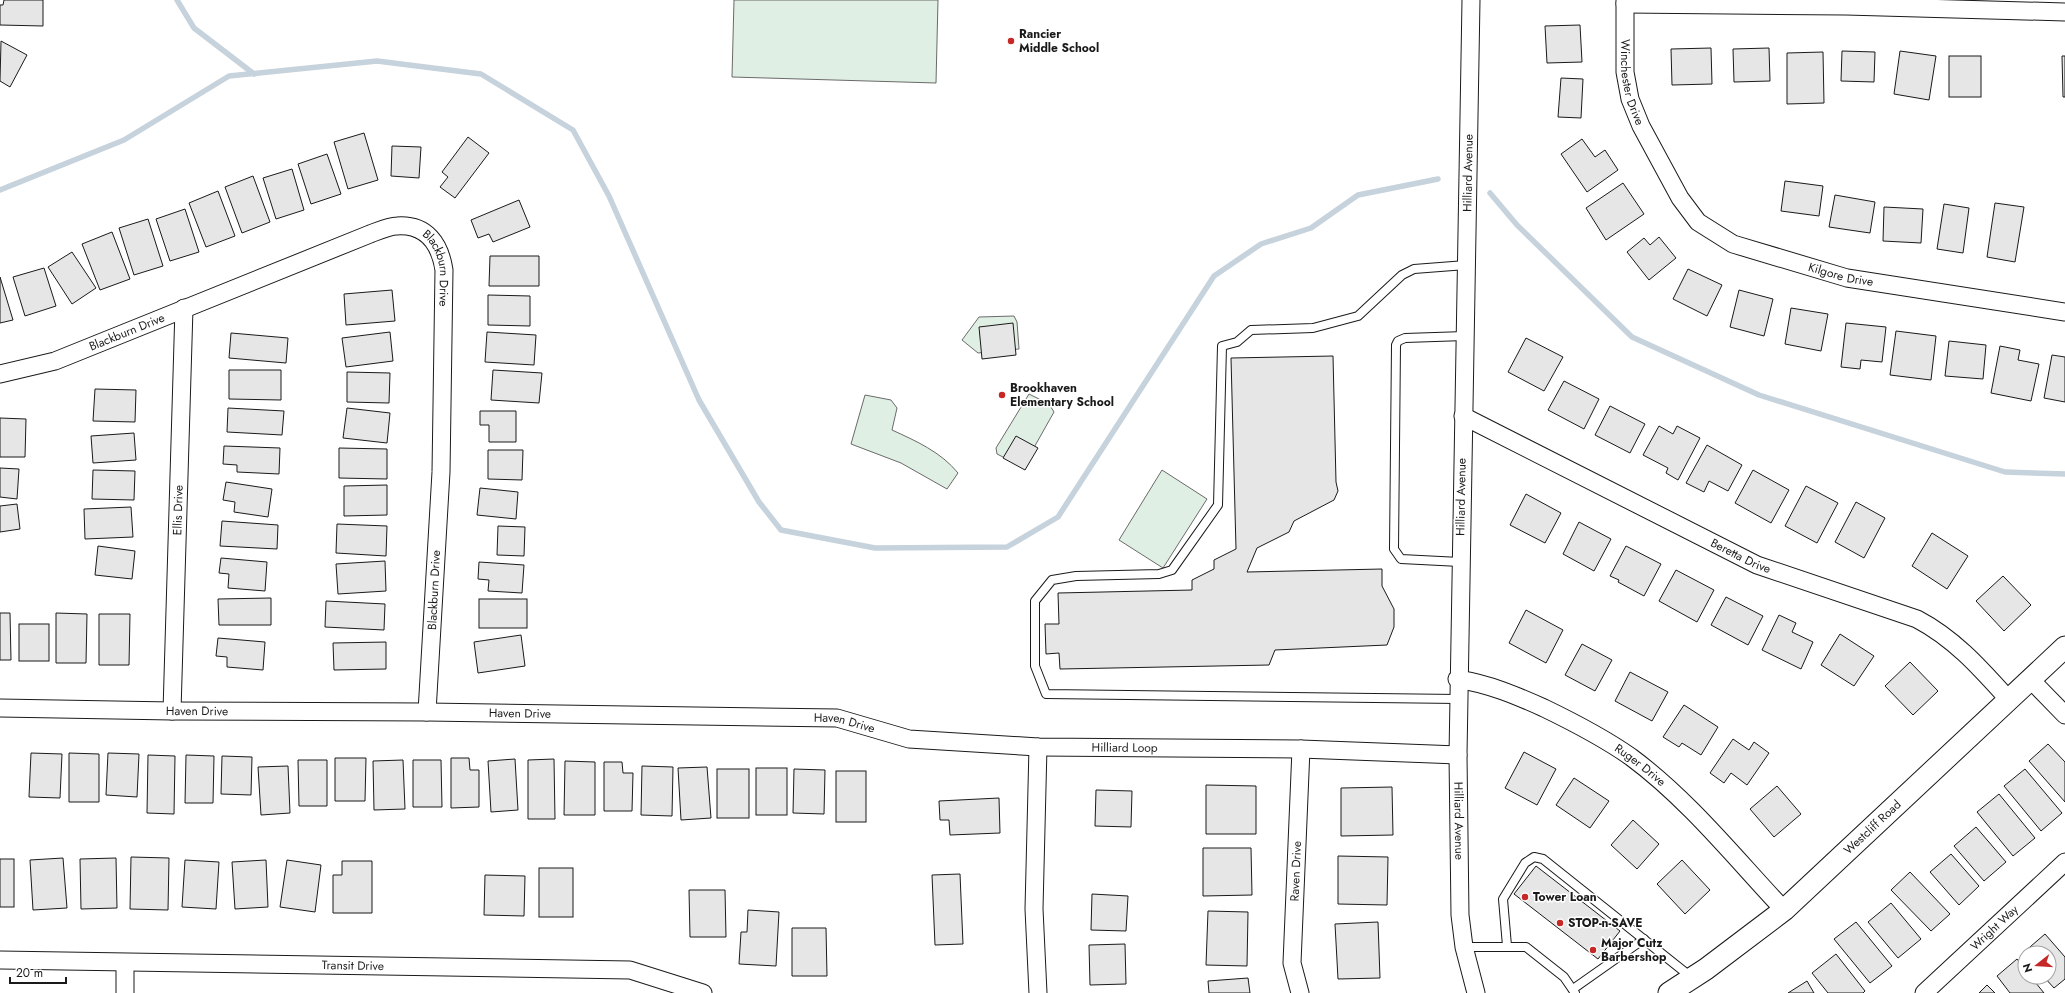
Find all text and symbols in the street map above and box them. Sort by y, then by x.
place label: Rancier Middle School [1019,25,1099,57]
marker: Rancier Middle School [1006,36,1016,46]
street label: Winchester Drive [1616,39,1649,128]
street label: Hilliard Avenue [1458,134,1478,212]
street label: Blackburn Drive [419,225,453,307]
street label: Kilgore Drive [1806,258,1875,291]
street label: Blackburn Drive [86,309,167,355]
place label: Brookhaven Elementary School [1010,379,1114,411]
marker: Brookhaven Elementary School [997,390,1007,400]
street label: Hilliard Avenue [1451,458,1471,536]
street label: Ellis Drive [168,485,188,536]
street label: Beretta Drive [1707,534,1773,578]
street label: Blackburn Drive [423,550,445,630]
street label: Haven Drive [166,702,228,720]
street label: Haven Drive [489,704,551,723]
street label: Haven Drive [814,709,877,738]
street label: Hilliard Loop [1092,738,1158,757]
street label: Ruger Drive [1611,739,1670,791]
street label: Hilliard Avenue [1449,782,1468,860]
street label: Westcliff Road [1840,796,1905,859]
street label: Raven Drive [1286,841,1306,902]
place label: Tower Loan [1533,888,1597,906]
marker: Tower Loan [1520,892,1530,902]
street label: Wright Way [1966,900,2023,955]
place label: STOP-n-SAVE [1568,914,1642,932]
marker: STOP-n-SAVE [1555,918,1565,928]
place label: Major Cutz Barbershop [1601,934,1667,966]
marker: Major Cutz Barbershop [1588,945,1598,955]
north arrow [2017,945,2057,985]
street label: Transit Drive [322,956,384,975]
scale bar [10,959,66,985]
text: N [2019,961,2036,974]
text: 20 m [16,964,43,982]

